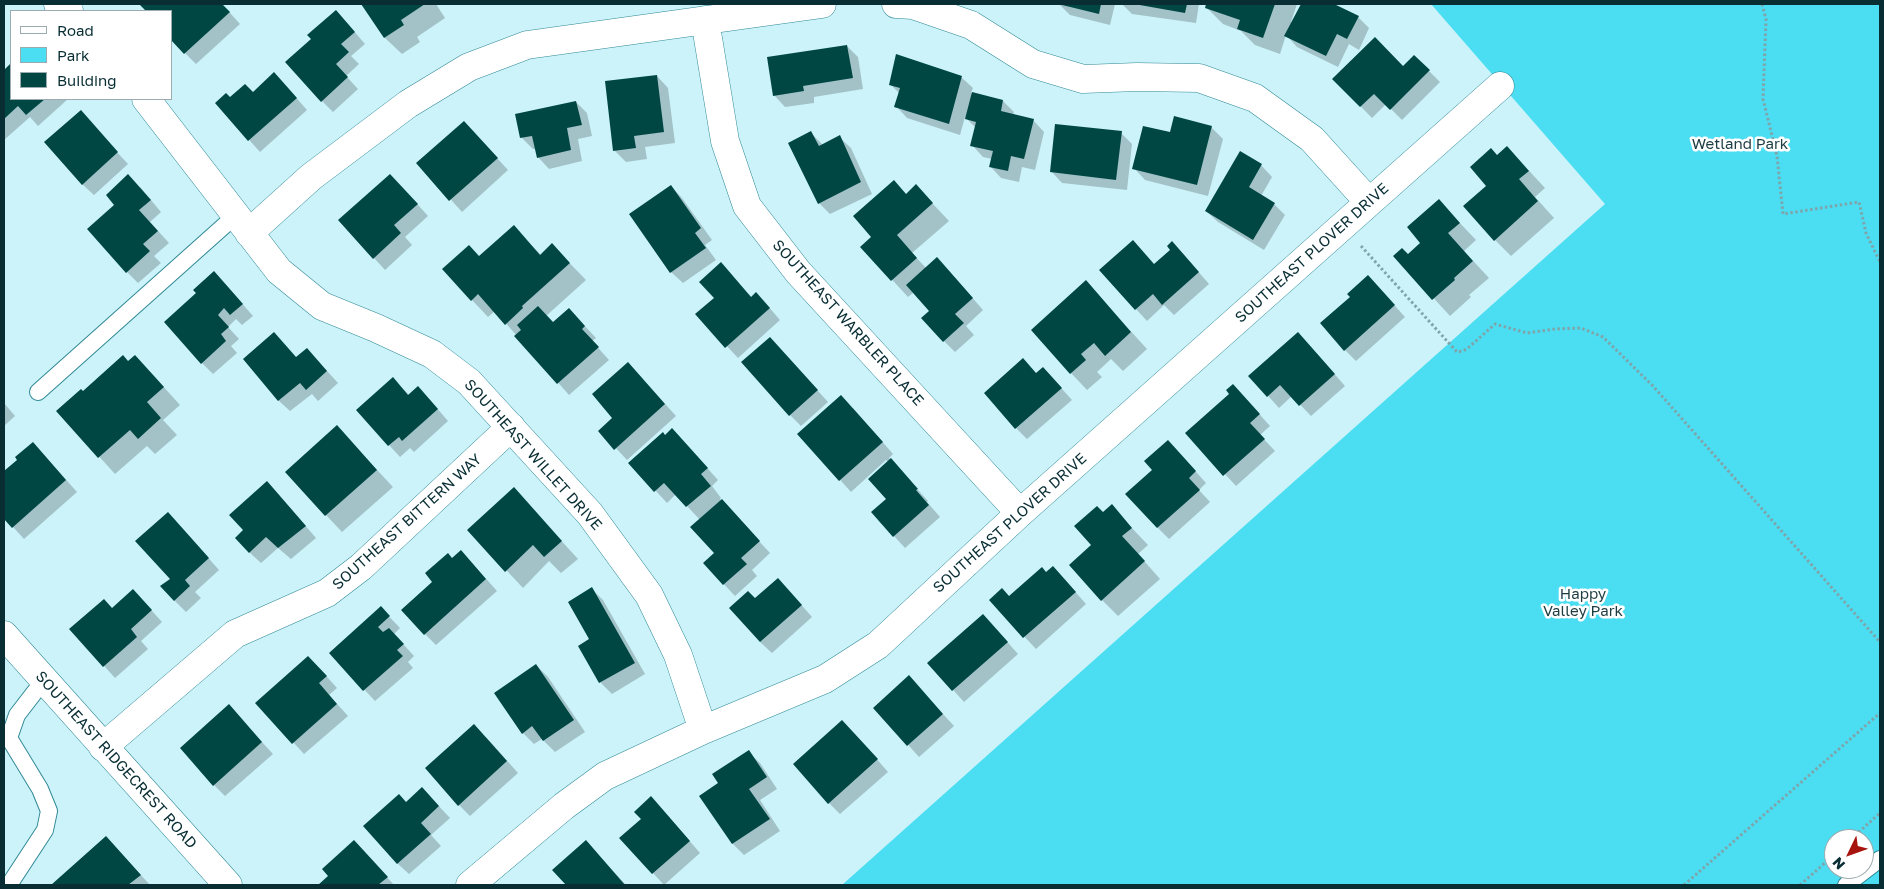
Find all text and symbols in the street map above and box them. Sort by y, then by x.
legend [10,10,172,100]
text: Road [57,21,94,39]
text: Park [57,46,89,64]
text: Building [57,71,117,89]
park label: Wetland Park [1692,135,1788,153]
street label: SOUTHEAST PLOVER DRIVE [1232,179,1392,327]
street label: SOUTHEAST WARBLER PLACE [769,236,927,410]
street label: SOUTHEAST WILLET DRIVE [460,376,606,534]
street label: SOUTHEAST PLOVER DRIVE [930,449,1090,597]
street label: SOUTHEAST BITTERN WAY [329,450,485,594]
park label: Happy Valley Park [1543,585,1623,620]
street label: SOUTHEAST RIDGECREST ROAD [32,668,200,852]
north arrow [1824,829,1874,879]
text: N [1828,854,1848,873]

